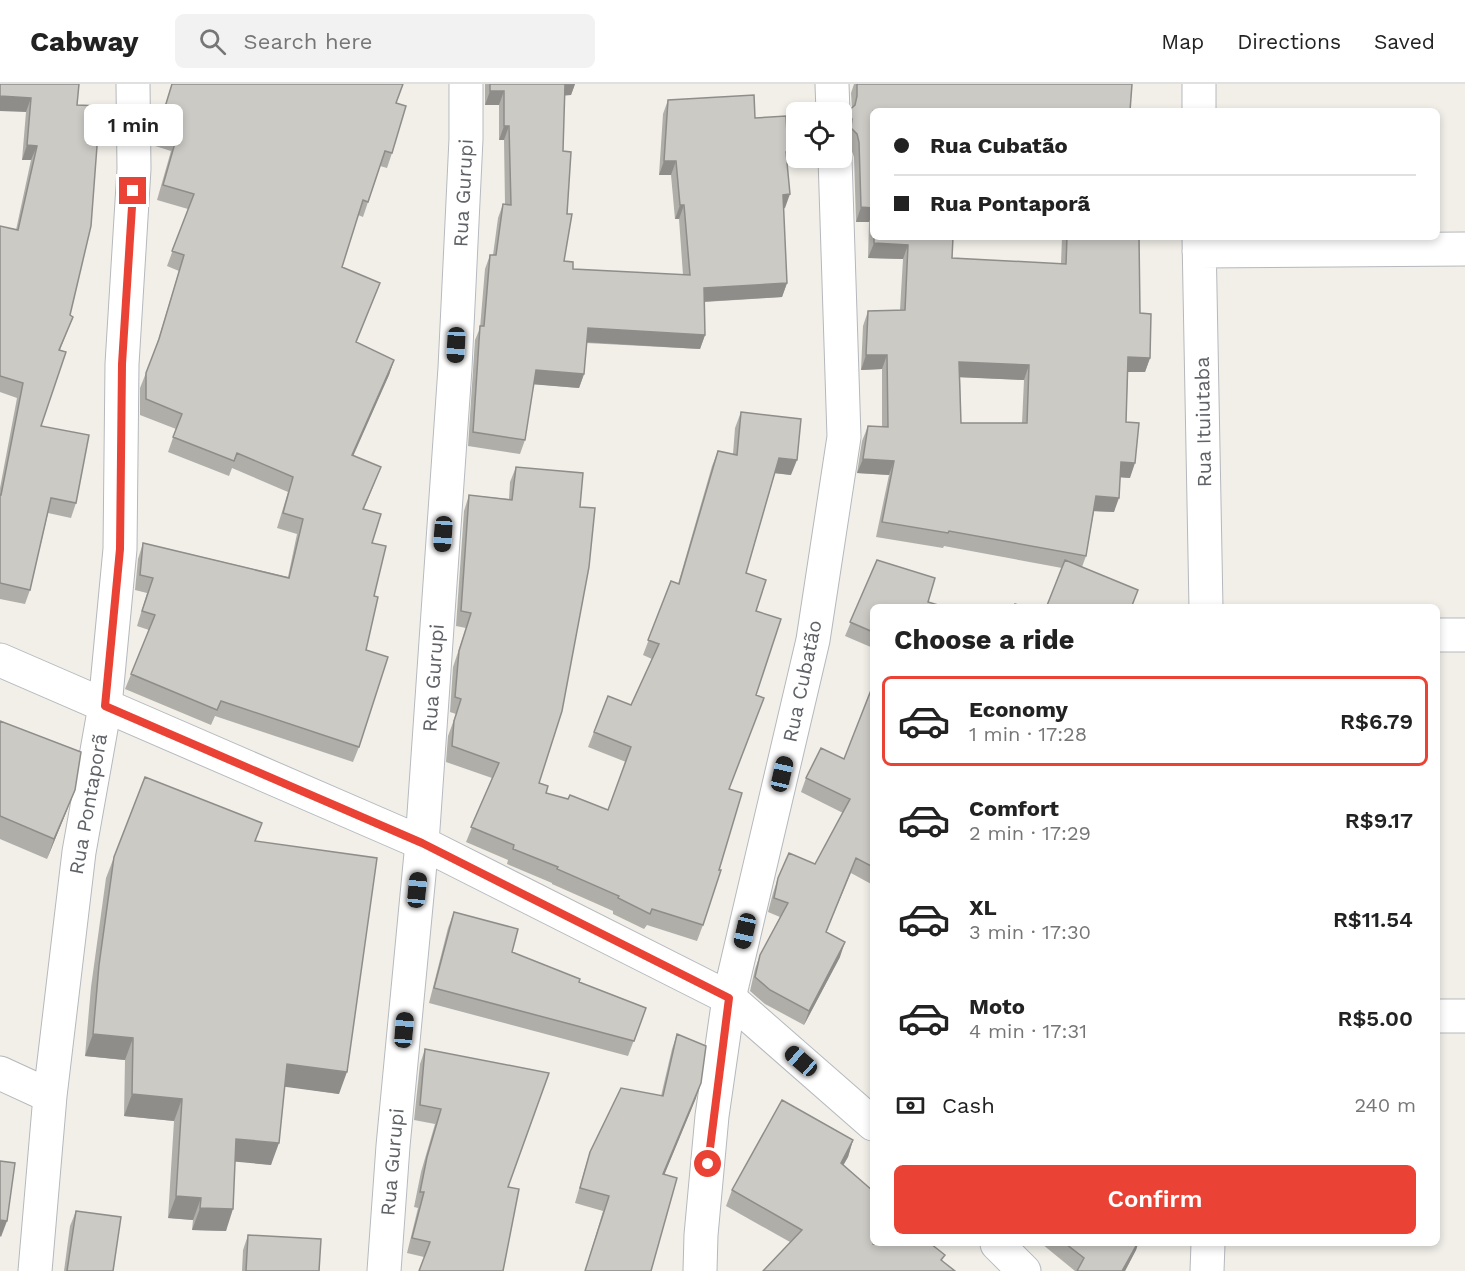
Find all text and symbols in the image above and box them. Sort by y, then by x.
search box [175,14,595,68]
text: Cabway [30,25,139,58]
icon: search [196,25,229,58]
text: Search here [244,29,373,54]
text: Map [1161,29,1204,54]
text: Directions [1237,29,1341,54]
text: Saved [1374,29,1435,54]
map controls [786,102,852,168]
button: locate [786,102,852,168]
callout: 1 min [84,104,182,146]
text: 1 min [108,113,159,137]
text: Rua Cubatão [930,133,1068,158]
street label: Rua Gurupi [448,138,478,248]
route end [119,177,146,204]
text: Rua Pontaporã [930,191,1090,216]
car [446,327,466,363]
street label: Rua Ituiutaba [1190,356,1216,488]
car [433,515,453,553]
street label: Rua Cubatão [777,618,827,744]
street label: Rua Gurupi [417,623,449,733]
text: Choose a ride [894,624,1074,656]
icon: car [897,694,951,748]
text: Economy [969,697,1068,722]
text: R$6.79 [1340,709,1413,734]
text: 1 min · 17:28 [969,722,1087,746]
street label: Rua Pontaporã [64,732,112,876]
car [769,754,795,794]
icon: car [897,793,951,847]
text: Comfort [969,796,1059,821]
text: R$9.17 [1345,808,1413,833]
text: 2 min · 17:29 [969,821,1091,845]
car [406,871,428,909]
icon: car [897,892,951,946]
text: XL [969,895,997,920]
text: R$11.54 [1333,907,1413,932]
car [732,911,758,951]
text: 3 min · 17:30 [969,920,1091,944]
icon: car [897,991,951,1045]
text: Moto [969,994,1025,1019]
text: R$5.00 [1337,1006,1413,1031]
car [393,1011,415,1049]
text: 4 min · 17:31 [969,1019,1087,1043]
car [782,1042,820,1080]
icon: cash [894,1089,927,1122]
text: Cash [942,1093,995,1118]
text: 240 m [1354,1093,1416,1117]
street label: Rua Gurupi [375,1107,409,1217]
route start [694,1150,721,1177]
button: Confirm [894,1165,1416,1234]

